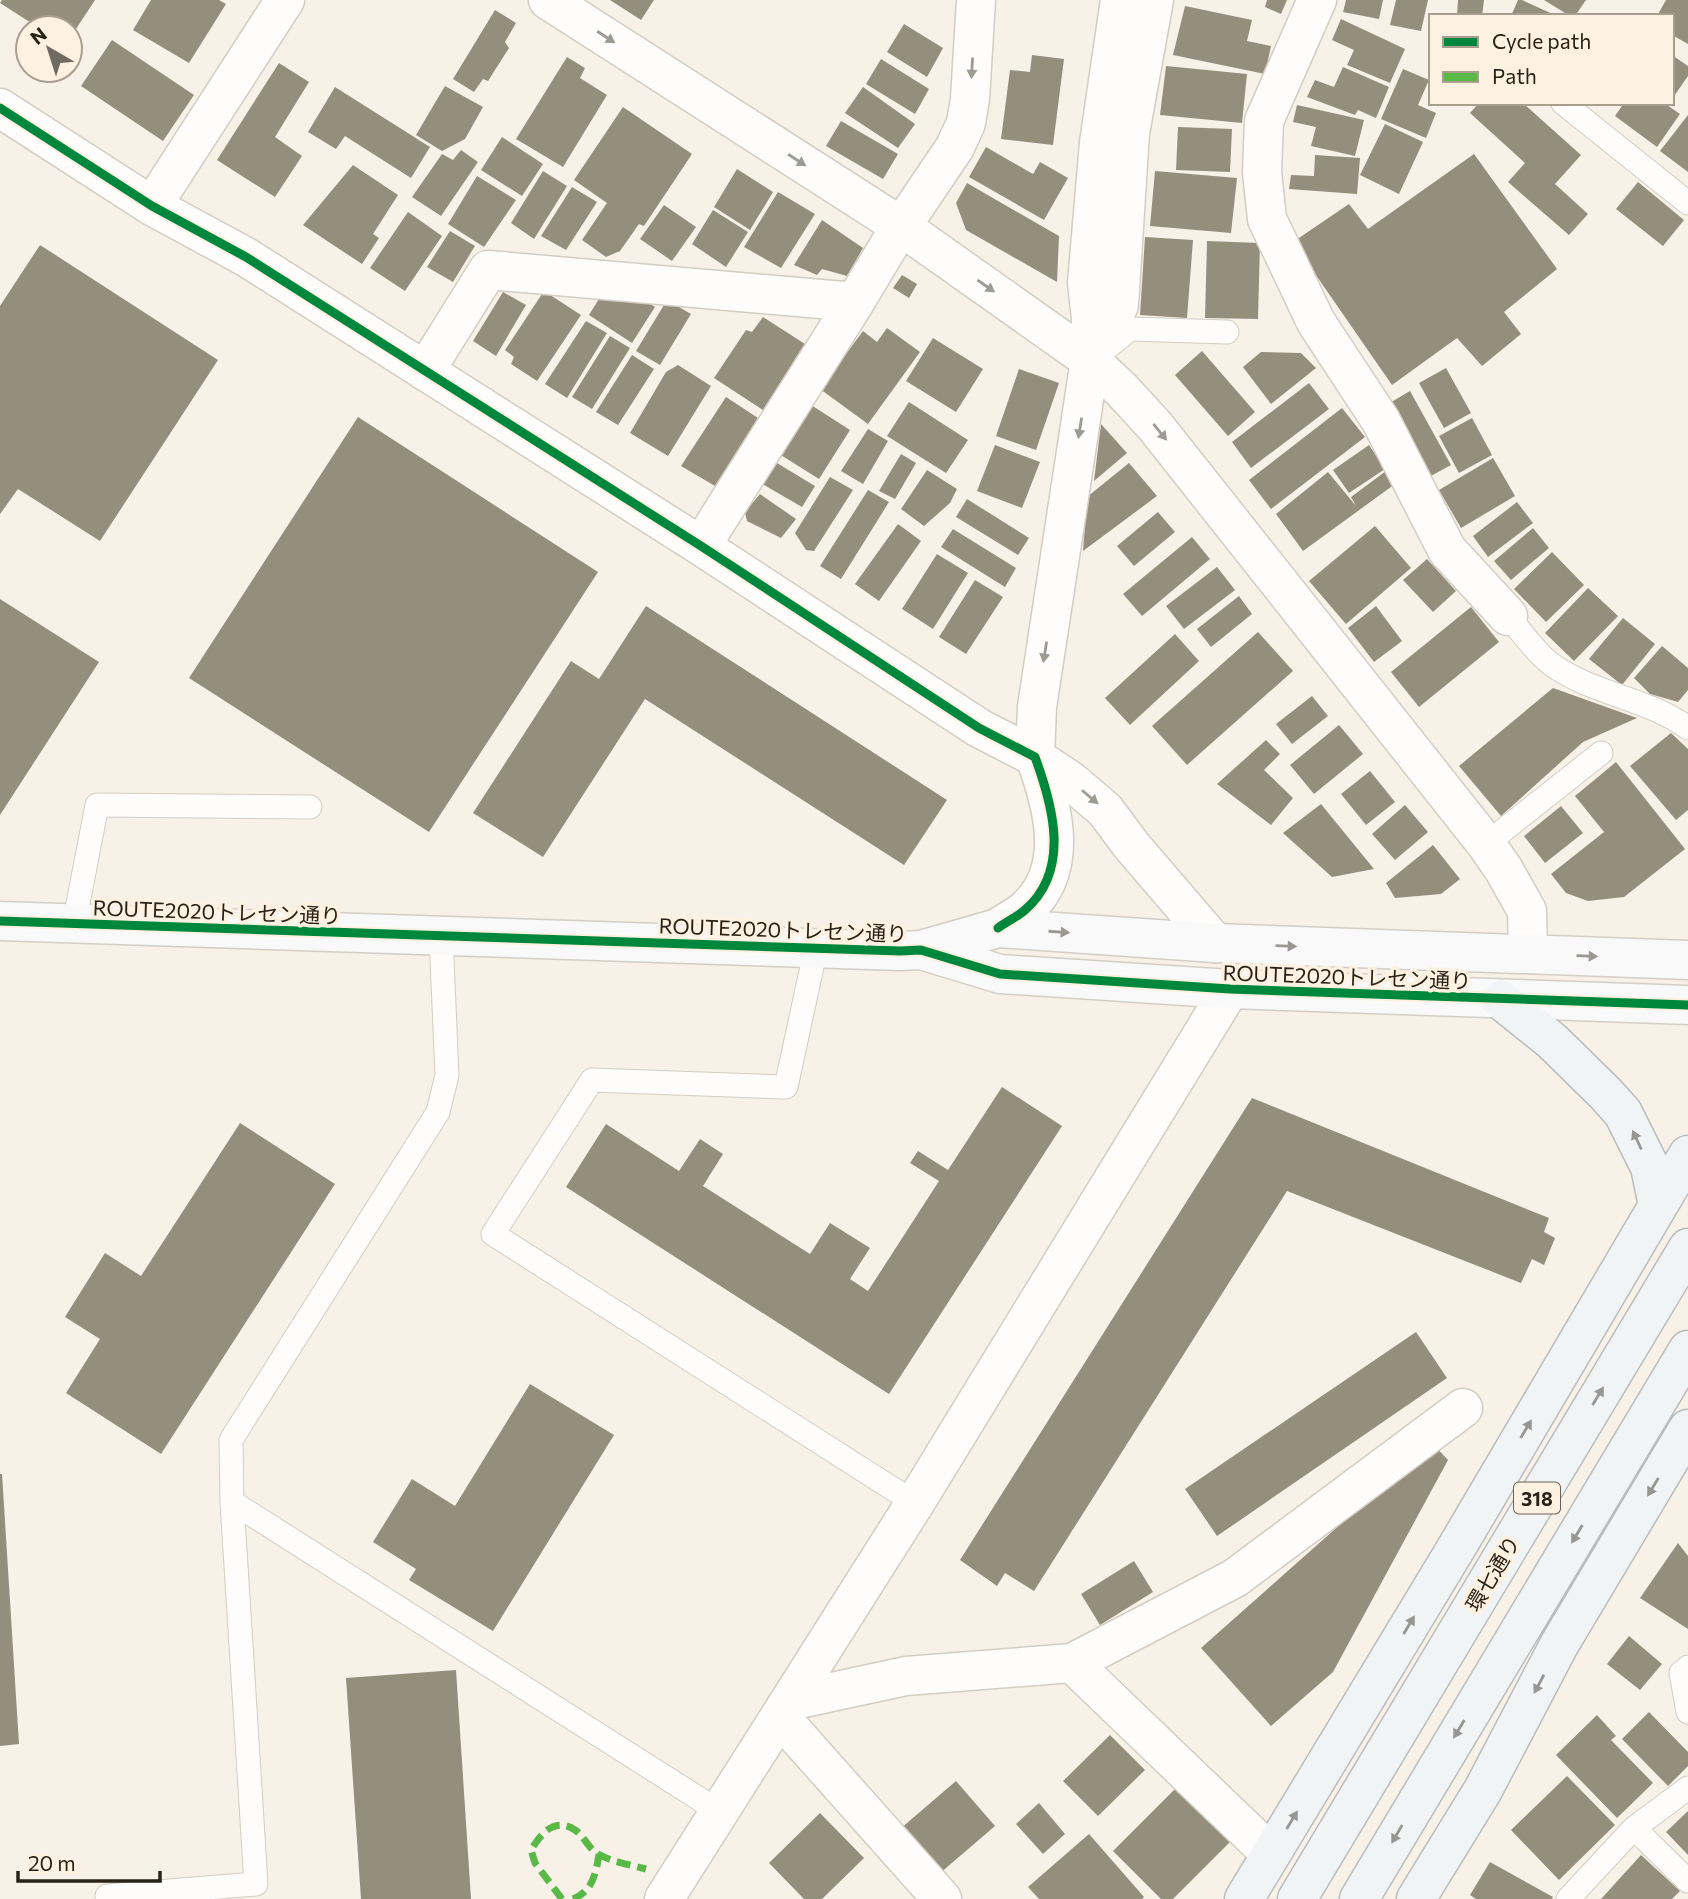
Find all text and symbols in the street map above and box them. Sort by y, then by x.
north arrow [14,14,84,84]
legend [1429,14,1674,105]
text: N [25,22,51,49]
text: Cycle path [1492,28,1591,53]
one-way arrow [596,30,615,43]
one-way arrow [966,57,977,79]
text: Path [1492,63,1537,88]
one-way arrow [787,153,807,166]
one-way arrow [977,279,995,293]
one-way arrow [1074,417,1085,439]
one-way arrow [1152,422,1167,440]
one-way arrow [1039,641,1050,663]
one-way arrow [1081,789,1098,804]
street label: ROUTE2020トレセン通り [92,894,342,928]
street label: ROUTE2020トレセン通り [658,912,908,946]
one-way arrow [1049,927,1071,938]
one-way arrow [1276,940,1298,952]
one-way arrow [1577,951,1599,962]
street label: ROUTE2020トレセン通り [1222,959,1472,993]
one-way arrow [1631,1130,1643,1150]
one-way arrow [1592,1387,1605,1406]
one-way arrow [1519,1420,1532,1439]
one-way arrow [1647,1478,1659,1497]
road number: 318 [1514,1482,1560,1514]
one-way arrow [1570,1525,1583,1544]
street label: 環七通り [1460,1531,1524,1615]
one-way arrow [1403,1615,1416,1634]
one-way arrow [1533,1674,1544,1694]
one-way arrow [1453,1720,1466,1739]
one-way arrow [1285,1810,1298,1829]
one-way arrow [1391,1824,1403,1844]
scale bar [18,1840,159,1884]
text: 20 m [28,1850,76,1875]

